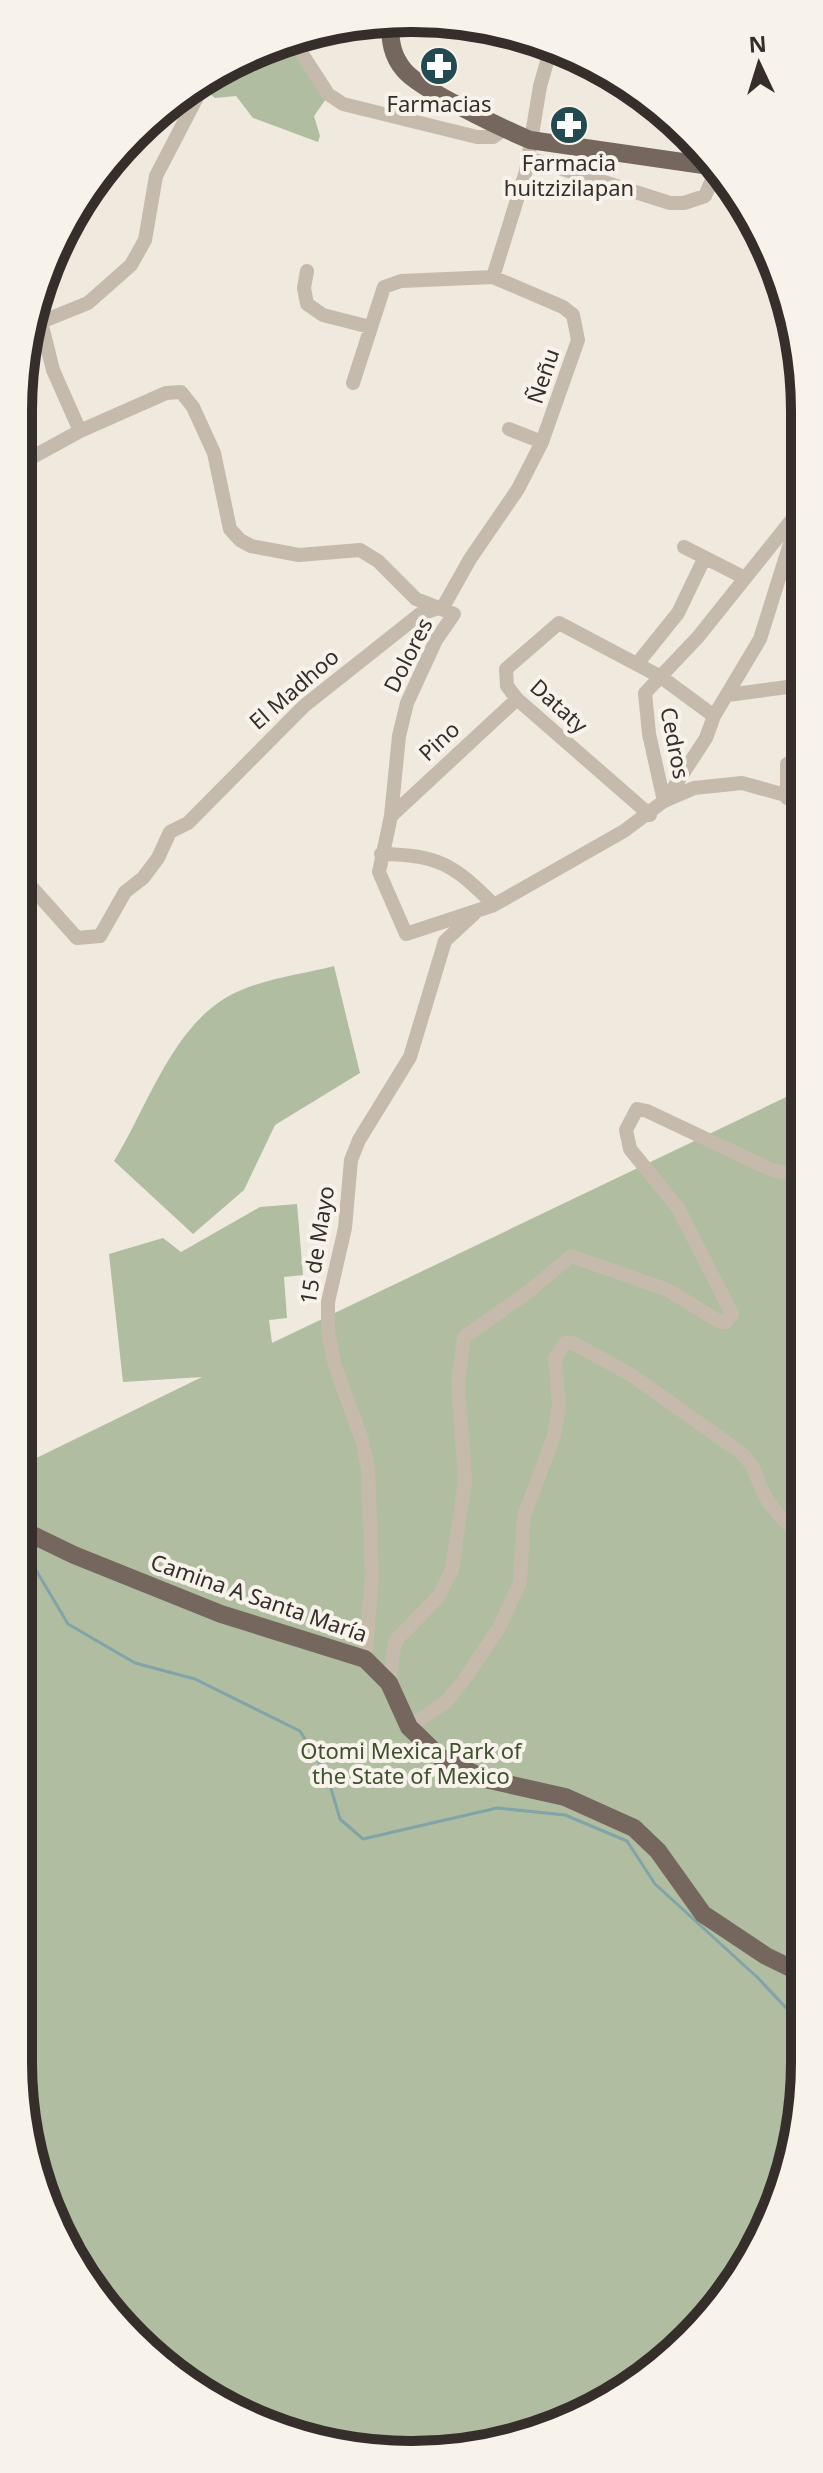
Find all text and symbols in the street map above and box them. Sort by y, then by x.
north arrow [719,24,799,104]
text: N [748,27,768,59]
pharmacy icon: Farmacias [418,45,460,87]
place label: Farmacias [387,88,491,118]
pharmacy icon: Farmacia huitzizilapan [548,104,590,146]
place label: Farmacia huitzizilapan [504,147,634,202]
street label: Ñeñu [519,344,565,407]
street label: Dolores [376,612,439,697]
street label: El Madhoo [242,641,345,736]
street label: Dataty [524,671,595,740]
street label: Cedros [654,704,698,781]
street label: Pino [411,714,465,767]
street label: 15 de Mayo [292,1184,340,1306]
street label: Camina A Santa María [147,1546,372,1648]
park label: Otomi Mexica Park of the State of Mexico [300,1735,523,1790]

